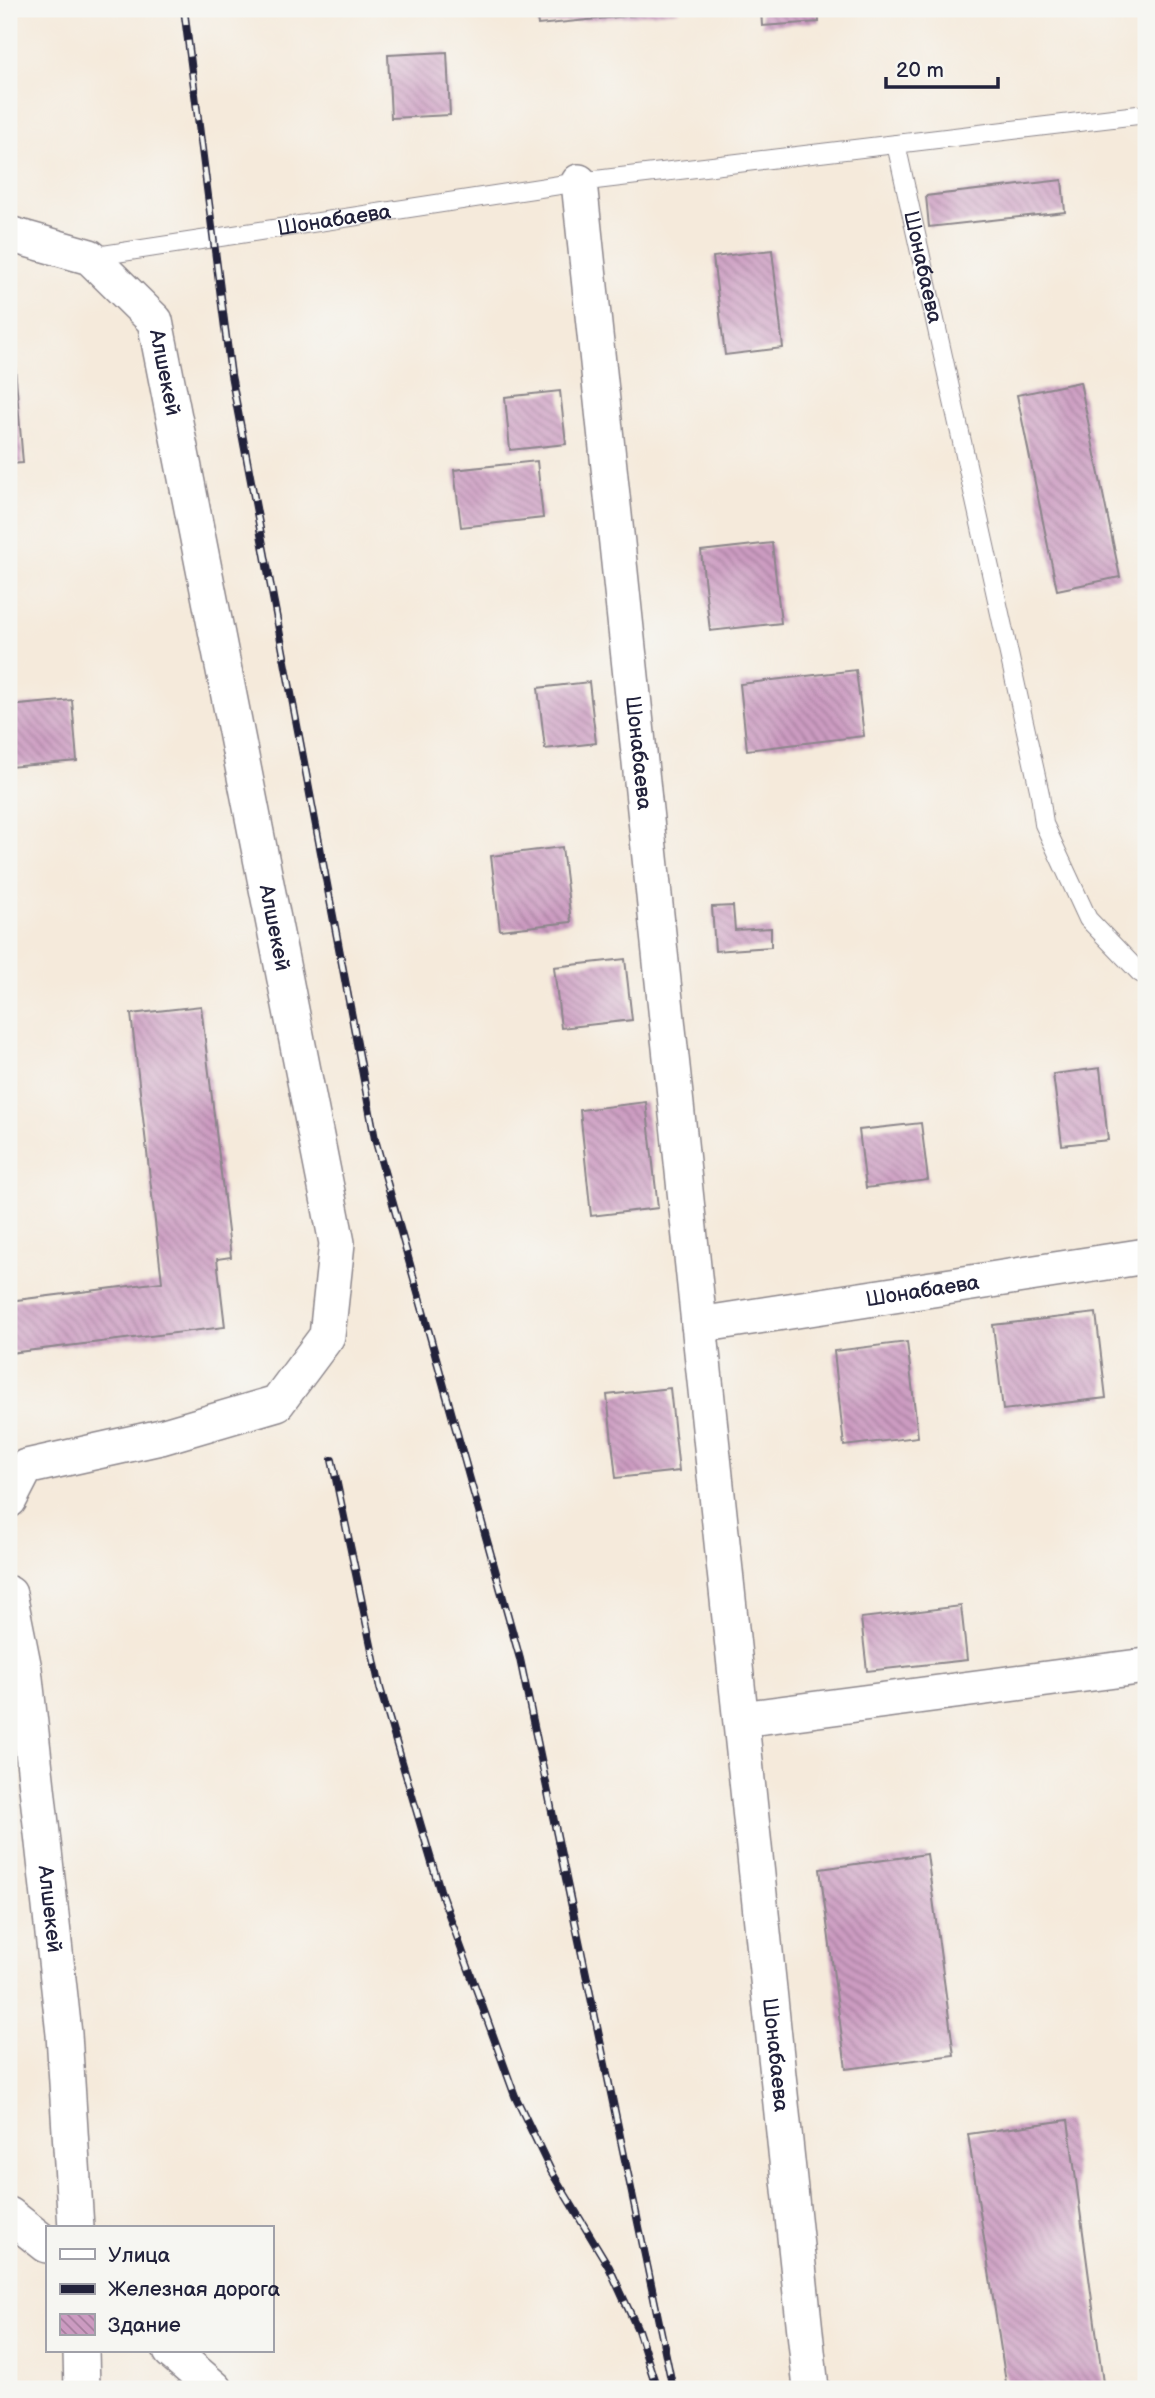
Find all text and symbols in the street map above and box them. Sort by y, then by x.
scale bar [886,46,998,90]
text: 20 m [896,58,944,83]
street label: Шонабаева [276,199,393,241]
street label: Шонабаева [898,208,947,326]
street label: Алшекей [144,326,185,418]
street label: Шонабаева [620,695,657,812]
street label: Алшекей [253,882,295,973]
street label: Шонабаева [864,1270,982,1312]
street label: Алшекей [33,1863,67,1954]
street label: Шонабаева [757,1996,794,2114]
legend [46,2226,273,2352]
text: Улица [108,2243,171,2268]
text: Железная дорога [108,2277,281,2302]
text: Здание [108,2313,181,2338]

